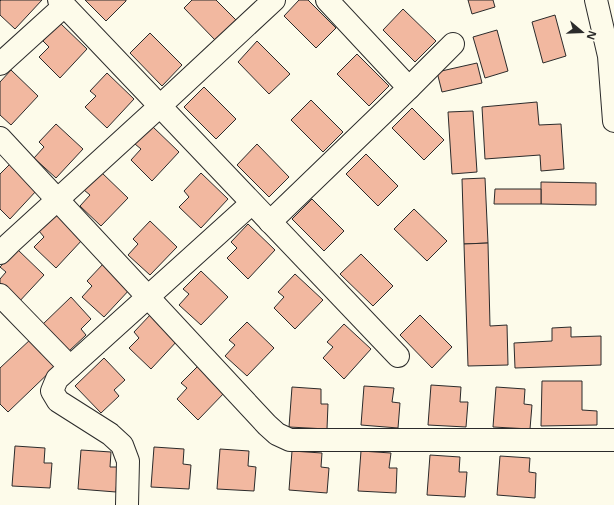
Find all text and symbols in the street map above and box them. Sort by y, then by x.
north arrow [562,12,602,52]
text: N [583,29,600,42]

